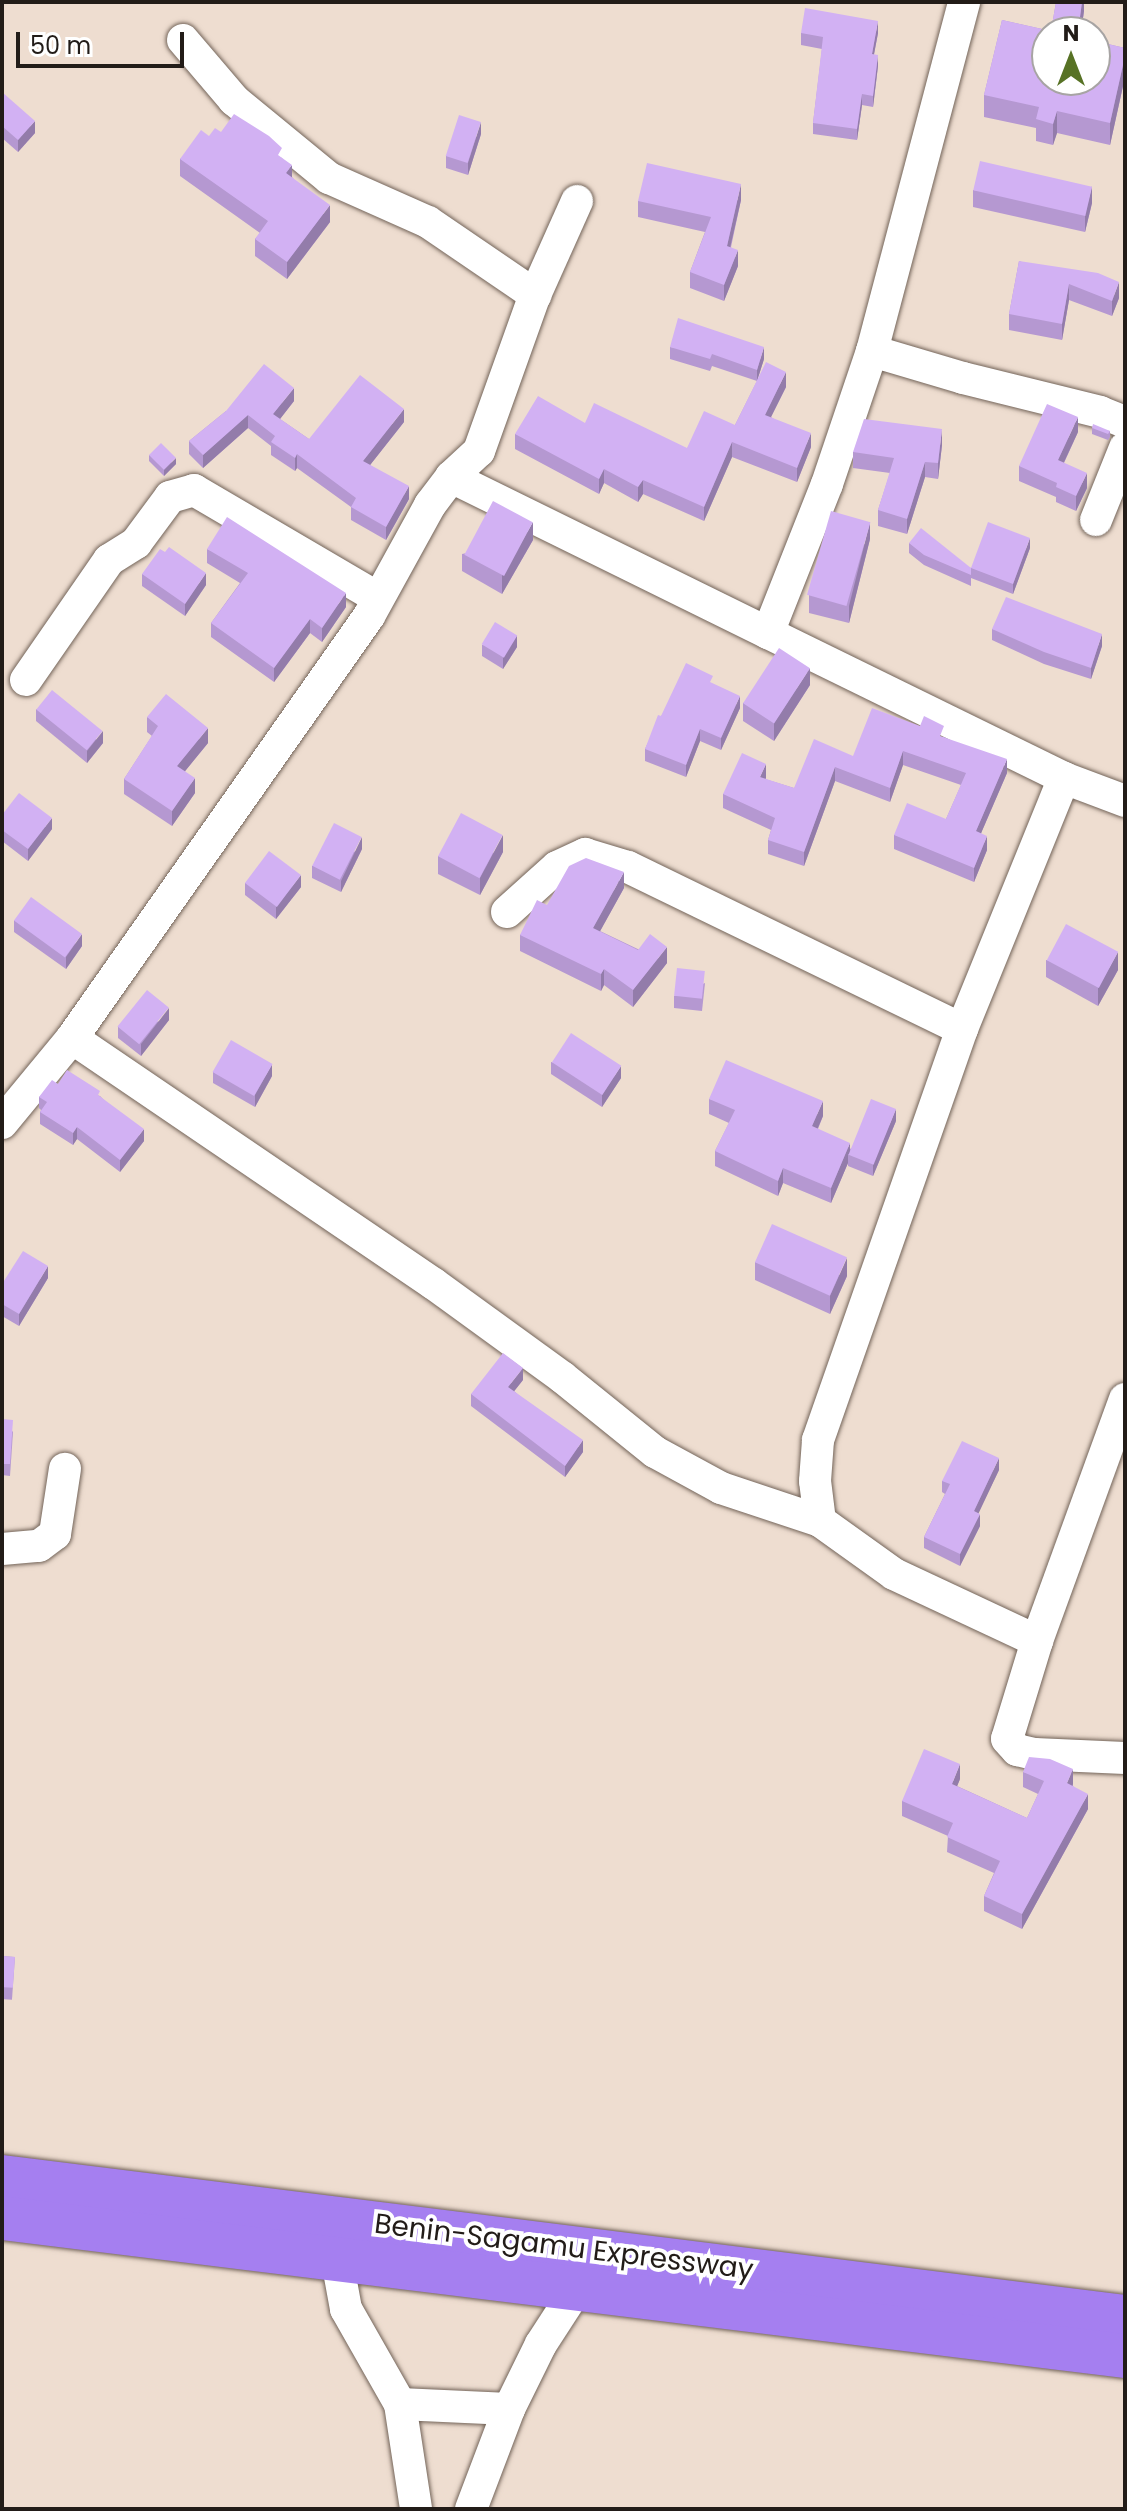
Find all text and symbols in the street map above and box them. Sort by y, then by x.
scale bar [20,16,188,66]
north arrow [1031,16,1111,96]
text: N [1063,18,1079,49]
text: 50 m [30,29,91,62]
street label: Benin-Sagamu Expressway [373,2207,755,2287]

